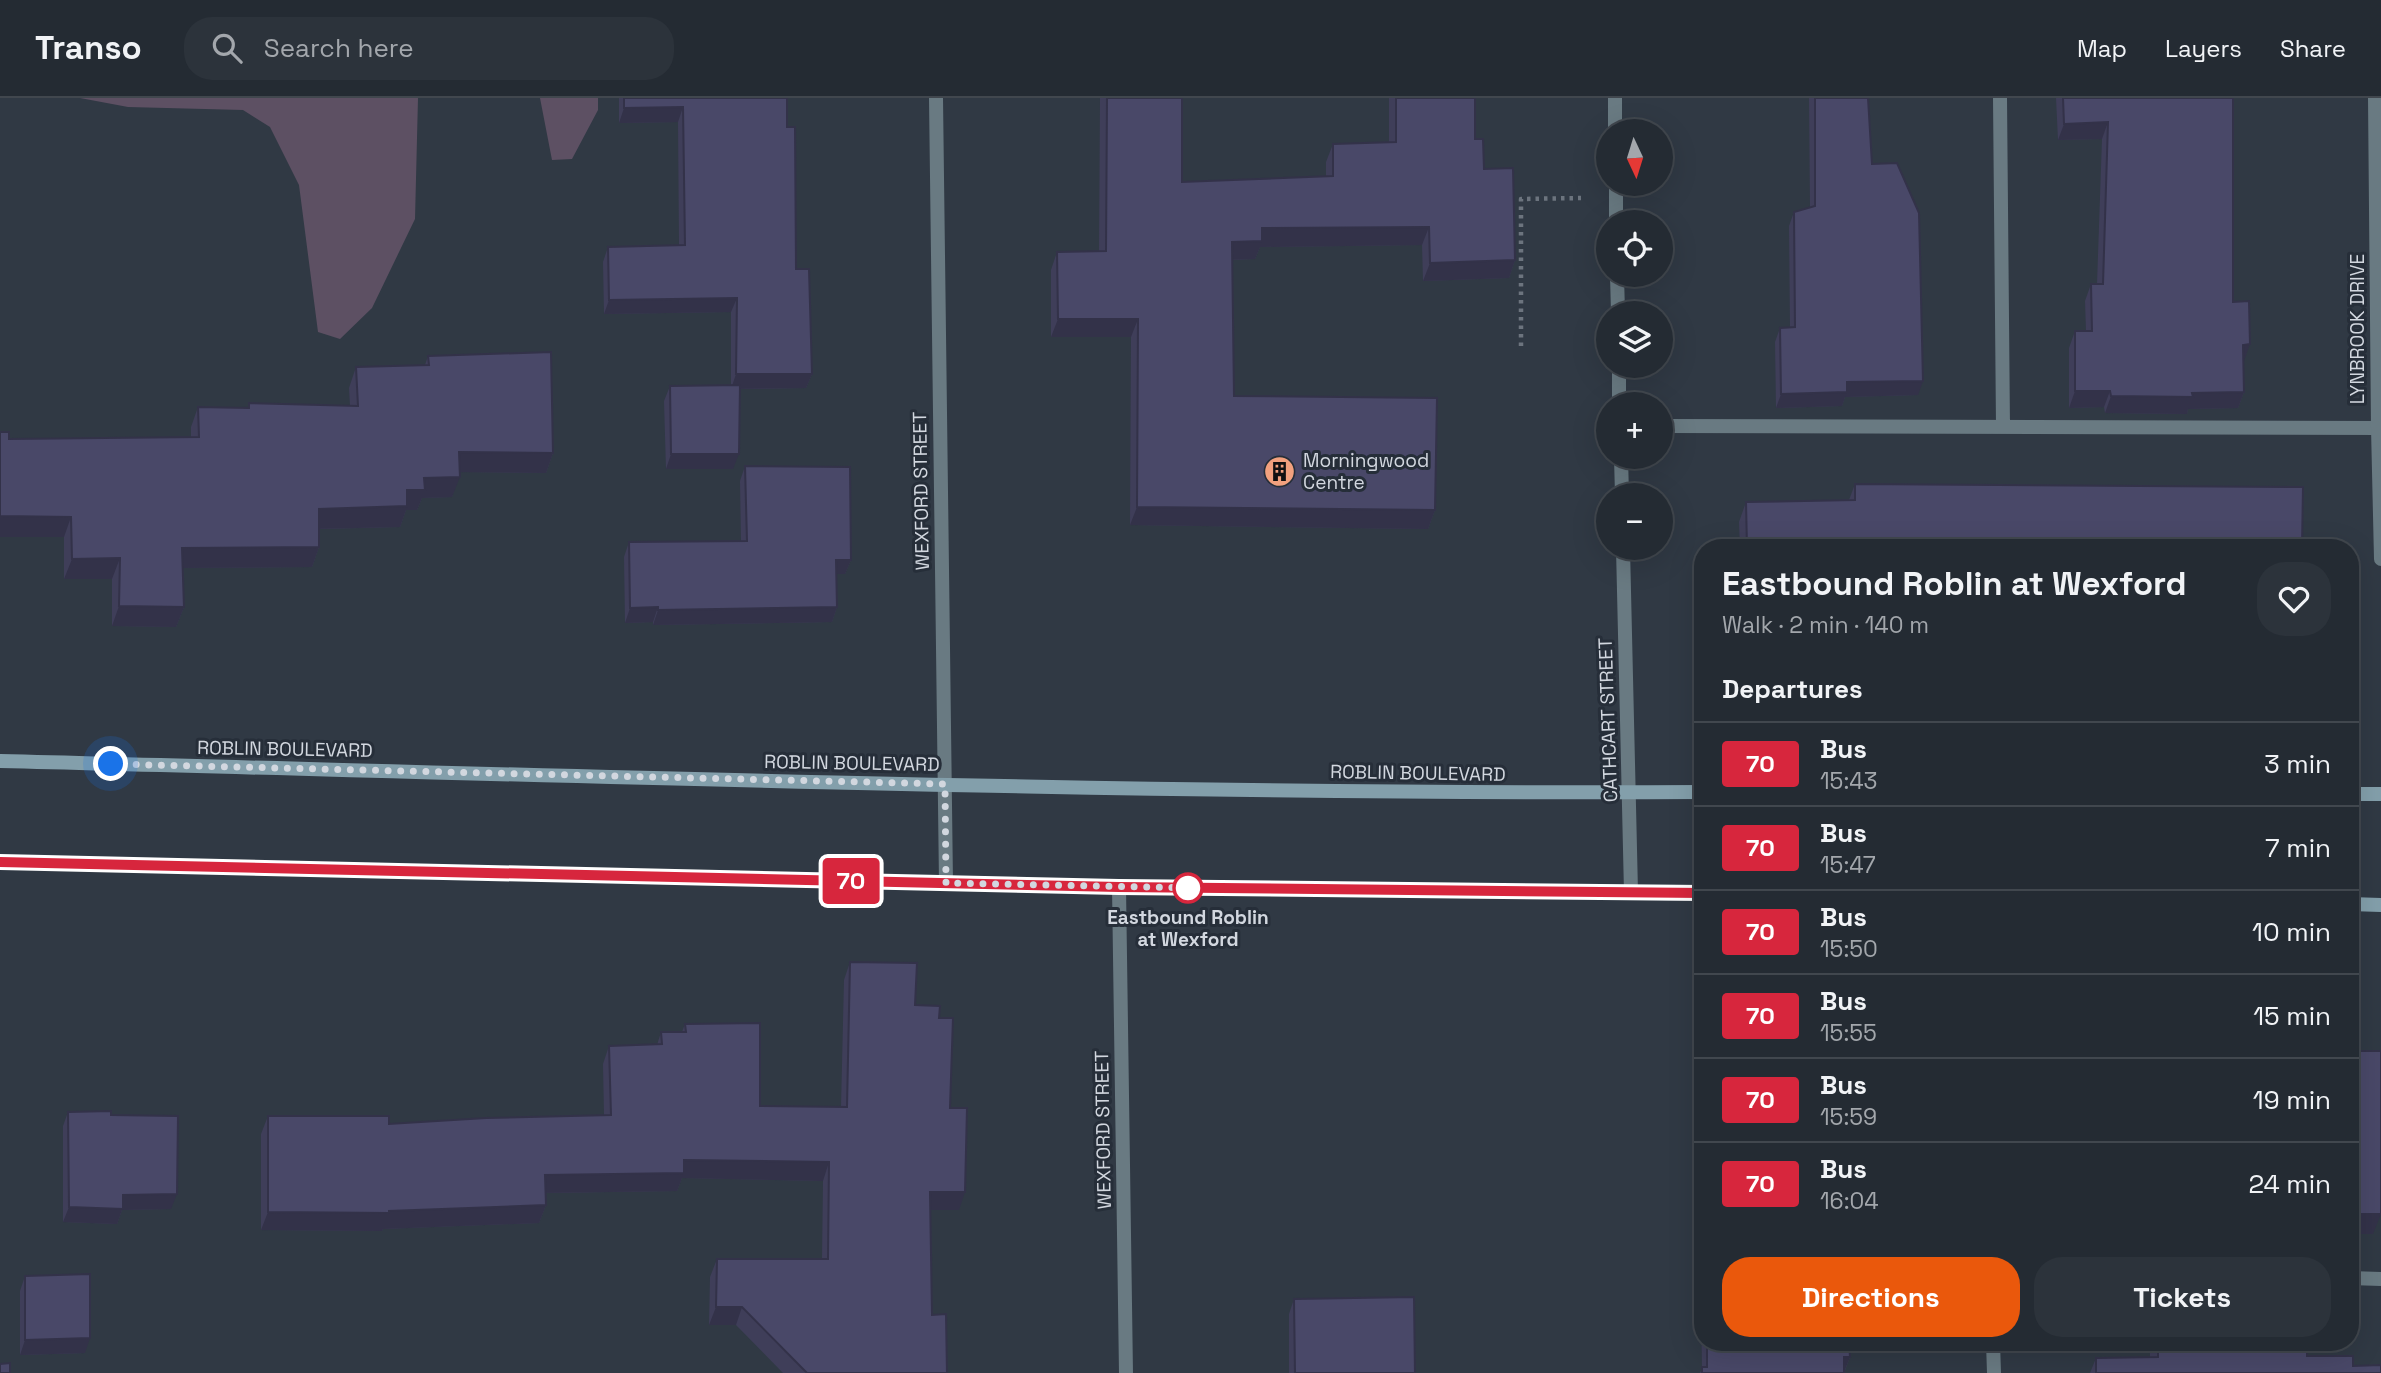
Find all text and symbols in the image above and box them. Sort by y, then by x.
search box [184,17,674,80]
text: Transo [35,27,142,69]
icon: search [208,29,246,67]
text: Search here [264,31,414,65]
text: Map [2077,33,2127,64]
text: Layers [2165,33,2242,64]
text: Share [2280,33,2346,64]
north arrow [1596,119,1673,196]
map controls [1596,119,1673,560]
button: locate [1596,210,1673,287]
street label: LYNBROOK DRIVE [2345,254,2370,404]
button: layers [1596,301,1673,378]
button: + [1596,392,1673,469]
street label: WEXFORD STREET [907,412,935,570]
place label: Morningwood Centre [1303,448,1429,495]
building icon: Morningwood Centre [1263,454,1297,488]
button: − [1596,483,1673,560]
button: heart [2257,562,2331,636]
text: Eastbound Roblin at Wexford [1722,563,2187,605]
text: Walk · 2 min · 140 m [1722,610,1929,640]
street label: CATHCART STREET [1593,637,1623,803]
text: Departures [1722,672,1863,706]
text: Bus [1820,732,1867,766]
street label: ROBLIN BOULEVARD [197,735,373,763]
your location [93,746,128,781]
text: 3 min [2264,747,2331,781]
text: 70 [1746,748,1775,779]
street label: ROBLIN BOULEVARD [764,749,940,777]
street label: ROBLIN BOULEVARD [1330,759,1506,787]
text: 15:43 [1820,766,1877,796]
text: Bus [1820,816,1867,850]
text: 7 min [2265,831,2331,865]
text: 70 [1746,832,1775,863]
text: 15:47 [1820,850,1876,880]
line badge: 70 [820,858,882,904]
text: 70 [837,865,865,896]
marker: Eastbound Roblin at Wexford [1173,873,1203,903]
text: Bus [1820,900,1867,934]
place label: Eastbound Roblin at Wexford [1107,905,1269,952]
text: 10 min [2252,915,2331,949]
text: 70 [1746,916,1775,947]
text: 15:50 [1820,934,1878,964]
text: Bus [1820,984,1867,1018]
text: 15 min [2253,999,2331,1033]
text: 70 [1746,1000,1775,1031]
text: 15:55 [1820,1018,1877,1048]
street label: WEXFORD STREET [1089,1051,1117,1209]
text: Bus [1820,1068,1867,1102]
text: 19 min [2253,1083,2331,1117]
text: 70 [1746,1084,1775,1115]
text: 15:59 [1820,1102,1877,1132]
text: Bus [1820,1152,1867,1186]
text: 24 min [2248,1167,2331,1201]
text: 70 [1746,1168,1775,1199]
text: 16:04 [1820,1186,1879,1216]
button: Directions [1722,1257,2020,1337]
button: Tickets [2034,1257,2331,1337]

